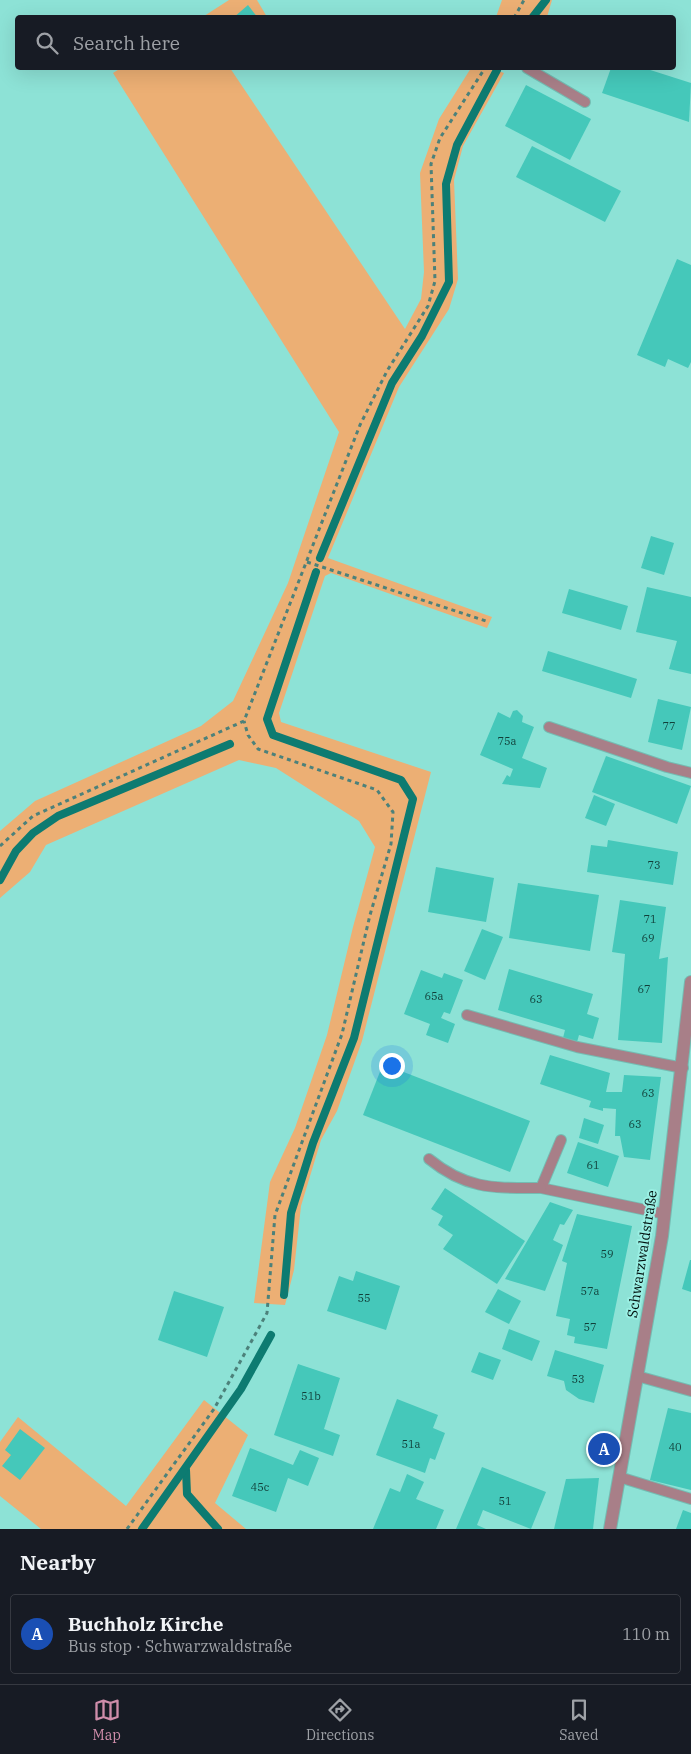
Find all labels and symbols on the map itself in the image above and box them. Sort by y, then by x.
house number: 77 [662,719,676,733]
house number: 75a [497,734,517,748]
house number: 73 [647,858,661,872]
house number: 71 [643,912,657,926]
house number: 69 [641,931,655,945]
house number: 67 [637,982,651,996]
house number: 65a [424,989,444,1003]
house number: 63 [529,992,543,1006]
your location [379,1053,405,1079]
house number: 63 [641,1086,655,1100]
house number: 63 [628,1117,642,1131]
house number: 61 [586,1158,600,1172]
street label: Schwarzwaldstraße [623,1189,661,1319]
house number: 59 [600,1247,614,1261]
house number: 57a [580,1284,600,1298]
house number: 55 [357,1291,371,1305]
house number: 57 [583,1320,597,1334]
house number: 53 [571,1372,585,1386]
house number: 51b [301,1389,321,1403]
pin: A [588,1430,620,1468]
house number: 51a [401,1437,421,1451]
house number: 40 [668,1440,682,1454]
house number: 45c [251,1480,270,1494]
house number: 51 [498,1494,512,1508]

